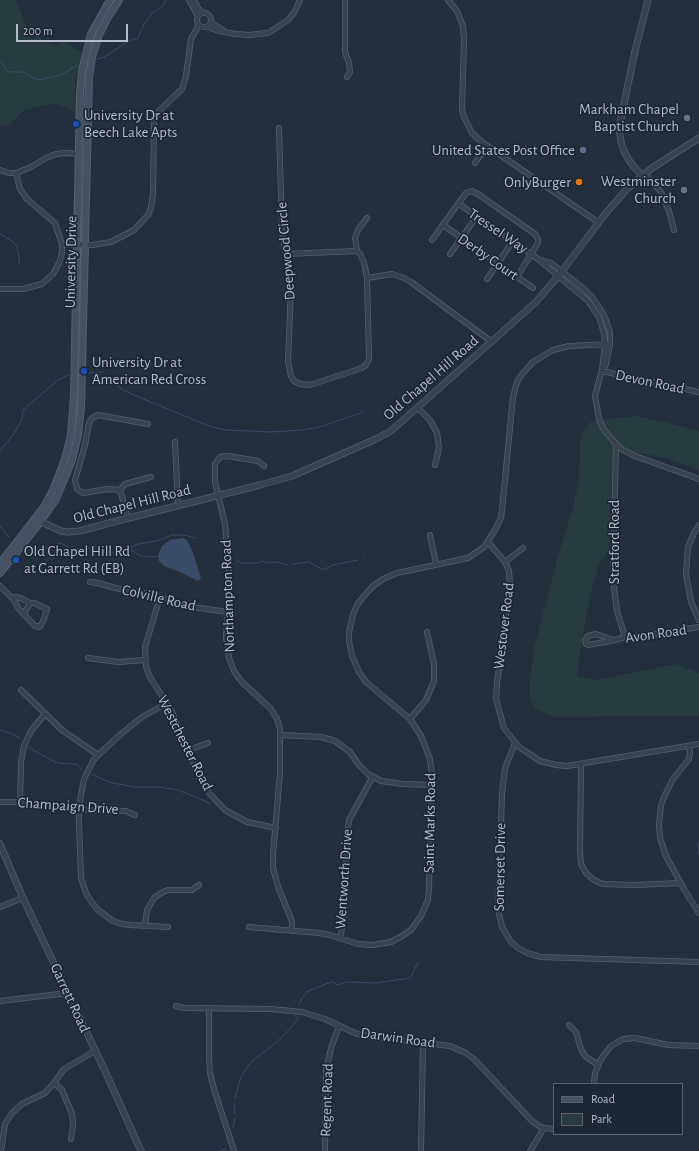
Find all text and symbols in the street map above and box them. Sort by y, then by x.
scale bar [18,16,130,42]
text: 200 m [23,25,53,37]
place label: Markham Chapel Baptist Church [579,100,679,135]
place label: University Dr at Beech Lake Apts [84,106,177,141]
marker: Markham Chapel Baptist Church [682,113,692,123]
marker: University Dr at Beech Lake Apts [71,119,81,129]
place label: United States Post Office [432,141,575,159]
marker: United States Post Office [578,145,588,155]
place label: Westminster Church [601,172,676,207]
place label: OnlyBurger [504,173,571,191]
marker: OnlyBurger [574,177,584,187]
marker: Westminster Church [679,185,689,195]
street label: Deepwood Circle [273,201,299,301]
street label: Tressel Way [465,205,531,257]
street label: University Drive [61,216,81,308]
street label: Derby Court [454,230,522,284]
street label: Old Chapel Hill Road [380,332,482,424]
place label: University Dr at American Red Cross [92,353,206,388]
marker: University Dr at American Red Cross [79,366,89,376]
street label: Devon Road [614,366,686,398]
street label: Old Chapel Hill Road [71,481,193,527]
street label: Stratford Road [605,500,623,584]
street label: Northampton Road [217,539,239,653]
place label: Old Chapel Hill Rd at Garrett Rd (EB) [24,542,130,577]
marker: Old Chapel Hill Rd at Garrett Rd (EB) [11,555,21,565]
street label: Colville Road [120,581,198,615]
street label: Westover Road [490,582,518,670]
street label: Avon Road [624,621,688,647]
street label: Westchester Road [153,692,217,794]
street label: Saint Marks Road [420,773,440,873]
street label: Champaign Drive [17,793,119,819]
street label: Somerset Drive [490,823,510,911]
street label: Wentworth Drive [332,828,356,930]
street label: Garrett Road [46,961,94,1035]
street label: Darwin Road [359,1024,437,1052]
street label: Regent Road [317,1063,337,1137]
legend [553,1083,683,1135]
text: Road [591,1093,615,1105]
text: Park [591,1113,612,1125]

